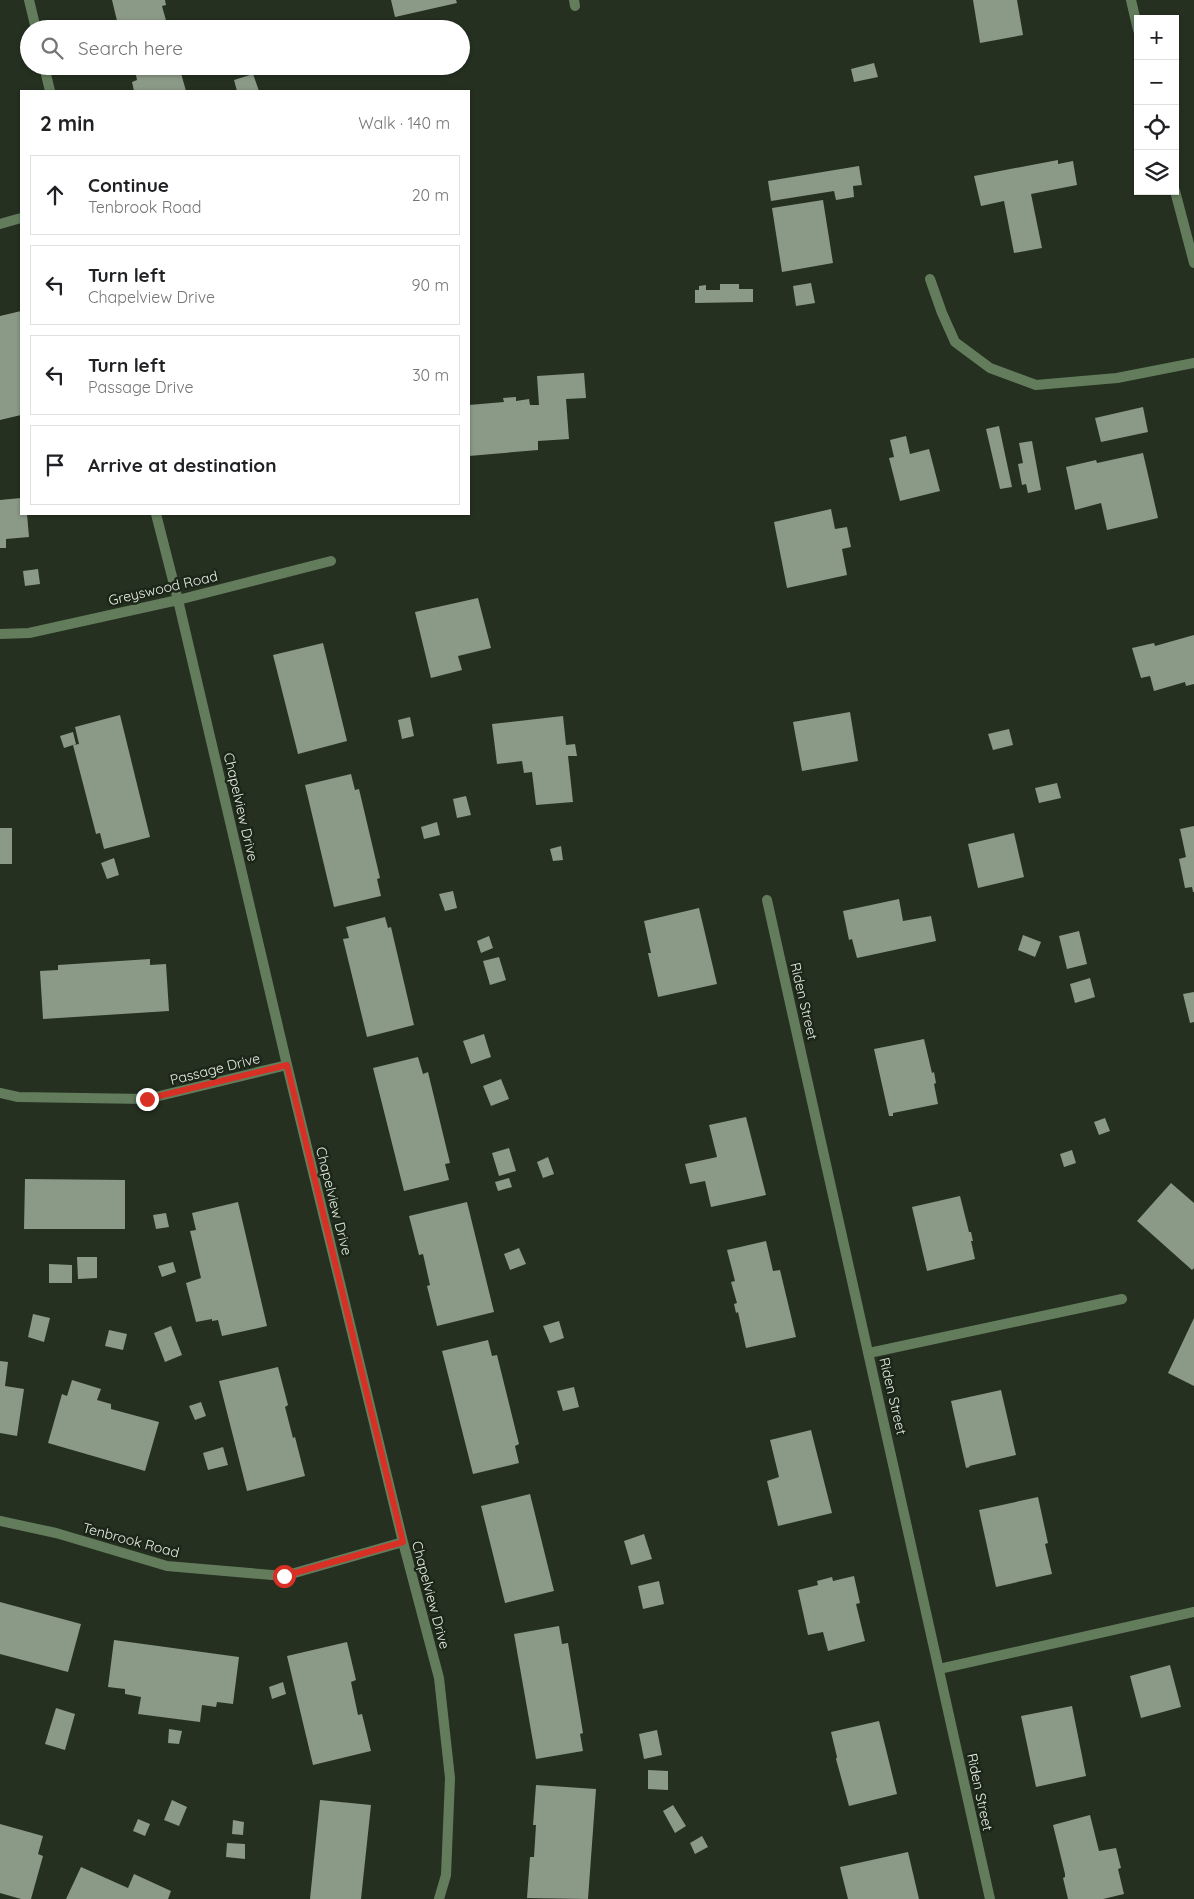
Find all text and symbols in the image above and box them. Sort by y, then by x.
map controls [1134,15,1179,195]
button: + [1134,15,1179,60]
search box [20,20,470,75]
icon: search [38,34,66,62]
text: Search here [78,36,183,60]
button: − [1134,60,1179,105]
button: locate [1134,105,1179,150]
text: 2 min [40,110,95,136]
text: Walk · 140 m [358,113,450,133]
button: layers [1134,150,1179,195]
text: Continue [88,173,169,197]
icon: ahead [41,181,69,209]
text: 20 m [412,185,449,205]
text: Tenbrook Road [88,197,202,217]
text: Turn left [88,263,166,287]
icon: left [41,271,69,299]
text: 90 m [412,275,449,295]
text: Chapelview Drive [88,287,215,307]
text: Turn left [88,353,166,377]
icon: left [41,361,69,389]
text: 30 m [412,365,449,385]
text: Passage Drive [88,377,194,397]
icon: arrive [41,451,69,479]
text: Arrive at destination [88,453,277,477]
street label: Greyswood Road [107,567,219,609]
street label: Chapelview Drive [220,751,262,863]
street label: Riden Street [786,961,822,1042]
street label: Passage Drive [168,1049,262,1089]
route end [136,1088,159,1111]
street label: Chapelview Drive [312,1145,356,1257]
street label: Riden Street [875,1356,911,1437]
street label: Tenbrook Road [81,1518,181,1562]
street label: Chapelview Drive [408,1539,454,1651]
route start [273,1565,296,1588]
street label: Riden Street [963,1752,997,1833]

